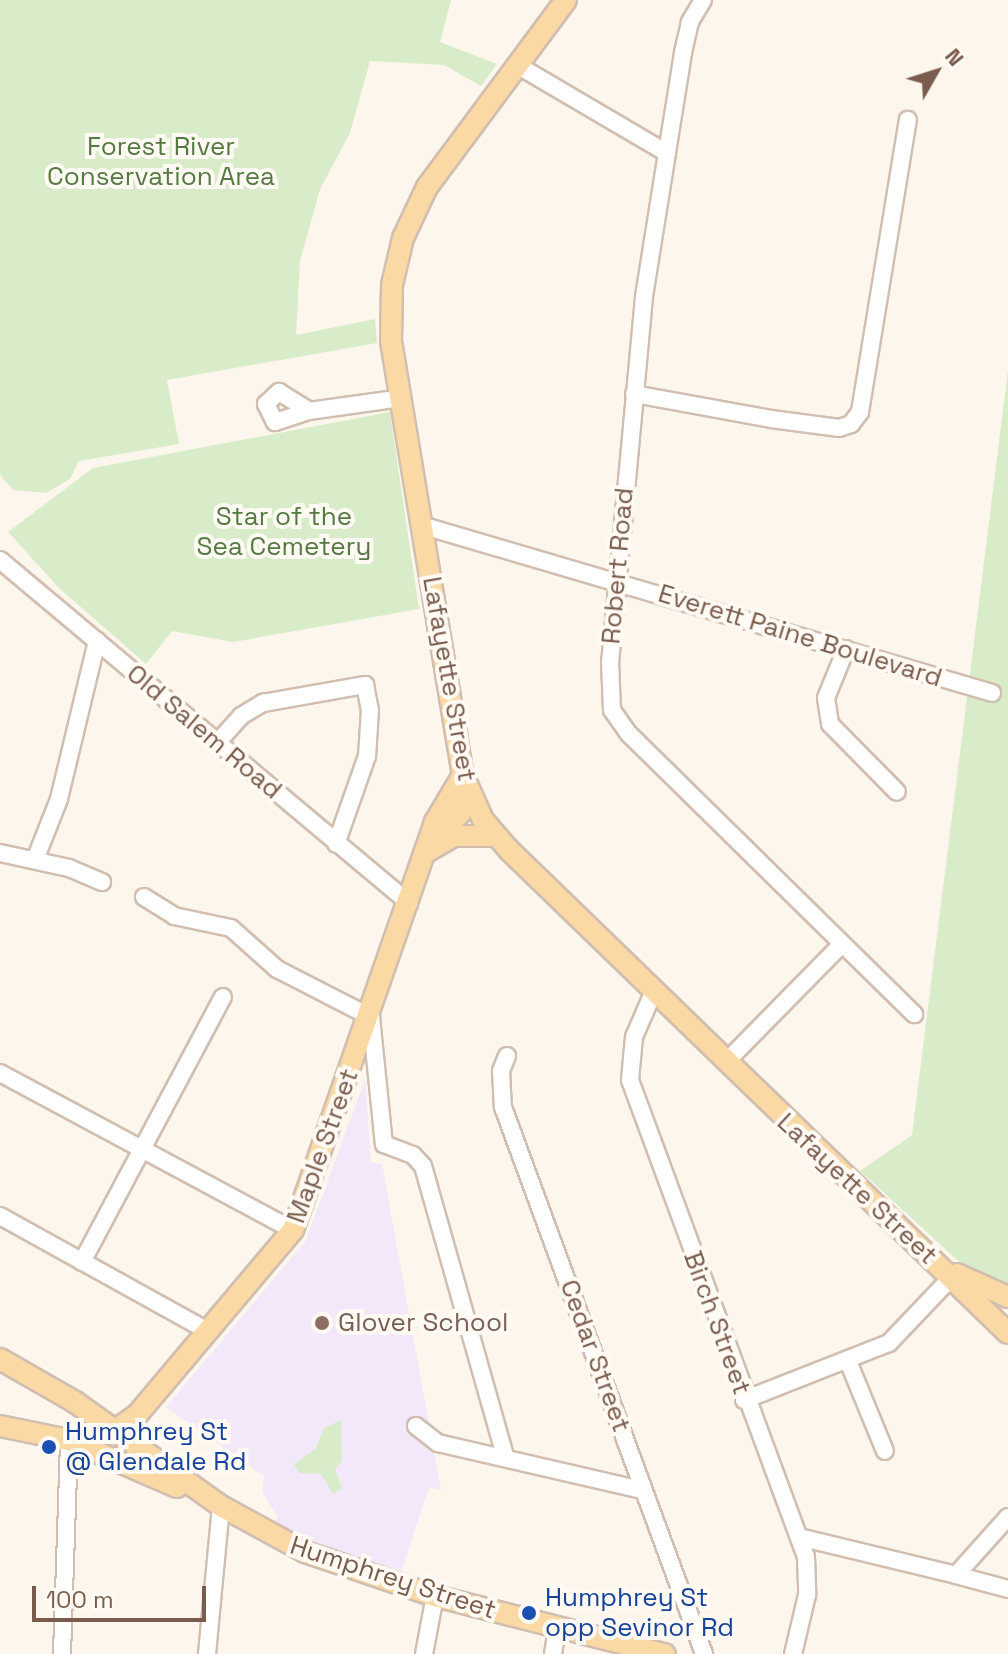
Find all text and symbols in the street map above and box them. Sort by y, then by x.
north arrow [896,32,976,112]
text: N [939,42,970,71]
park label: Forest River Conservation Area [47,131,275,192]
street label: Robert Road [596,487,640,645]
park label: Star of the Sea Cemetery [197,501,371,562]
street label: Lafayette Street [416,574,482,784]
street label: Everett Paine Boulevard [654,578,946,694]
street label: Old Salem Road [120,658,288,806]
street label: Maple Street [281,1065,365,1227]
street label: Lafayette Street [771,1107,943,1271]
street label: Birch Street [677,1247,757,1399]
street label: Cedar Street [553,1276,637,1436]
place label: Glover School [338,1307,508,1339]
marker: Glover School [313,1314,331,1332]
place label: Humphrey St @ Glendale Rd [65,1416,247,1478]
marker: Humphrey St @ Glendale Rd [40,1438,58,1456]
street label: Humphrey Street [286,1530,500,1626]
scale bar [36,1570,210,1620]
place label: Humphrey St opp Sevinor Rd [545,1582,734,1644]
text: 100 m [46,1584,114,1615]
marker: Humphrey St opp Sevinor Rd [520,1604,538,1622]

